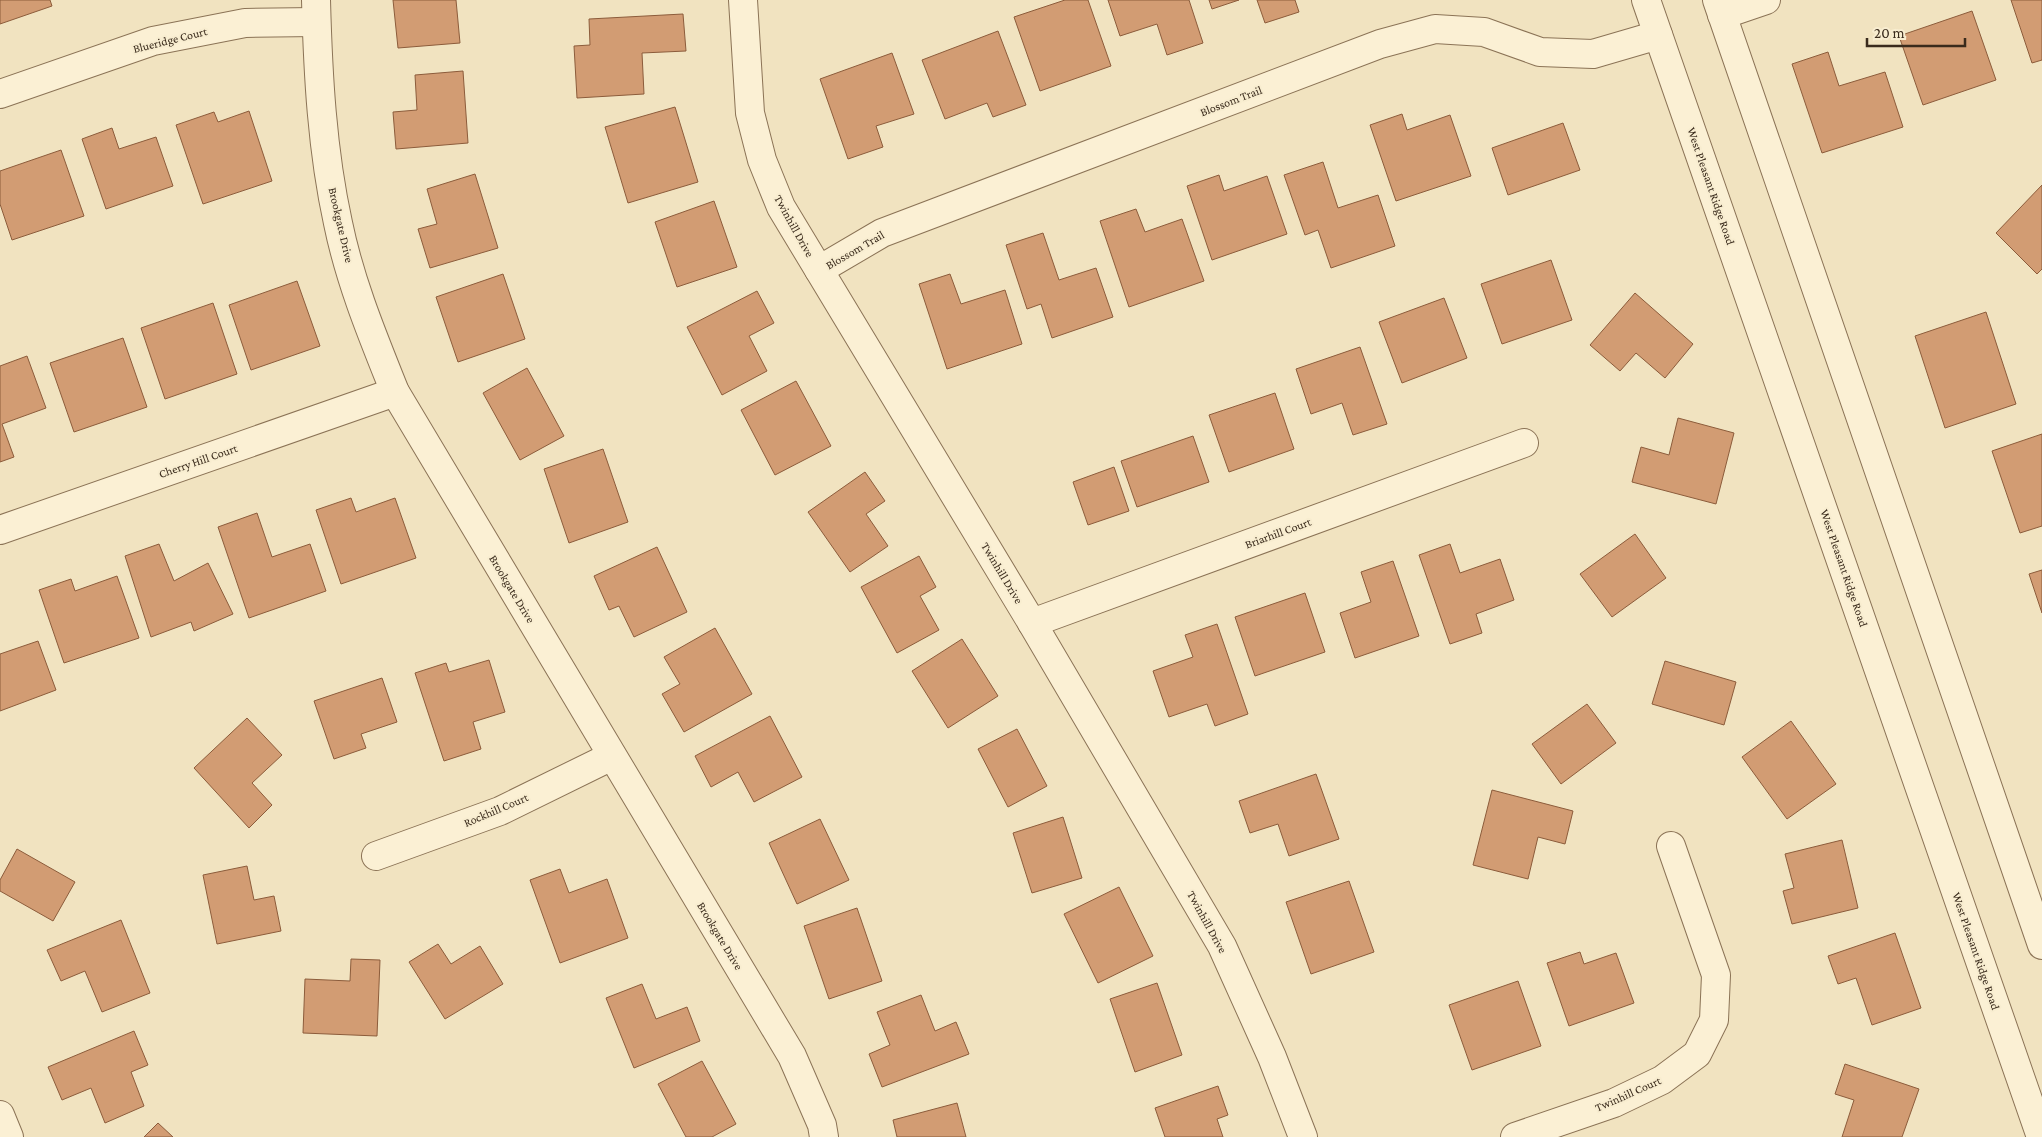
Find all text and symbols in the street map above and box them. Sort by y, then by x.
scale bar [1867,15,1964,47]
street label: Blueridge Court [131,24,210,56]
text: 20 m [1874,25,1905,41]
street label: Blossom Trail [1198,83,1264,119]
street label: West Pleasant Ridge Road [1684,125,1738,247]
street label: Brookgate Drive [326,186,356,264]
street label: Twinhill Drive [771,192,817,260]
street label: Blossom Trail [823,228,887,272]
street label: Cherry Hill Court [157,441,240,481]
street label: West Pleasant Ridge Road [1817,507,1871,629]
street label: Briarhill Court [1243,514,1314,551]
street label: Twinhill Drive [978,540,1026,606]
street label: Brookgate Drive [486,552,538,626]
street label: Rockhill Court [462,790,531,830]
street label: Twinhill Drive [1184,888,1230,956]
street label: West Pleasant Ridge Road [1949,890,2003,1012]
street label: Brookgate Drive [694,899,746,973]
street label: Twinhill Court [1593,1073,1664,1115]

